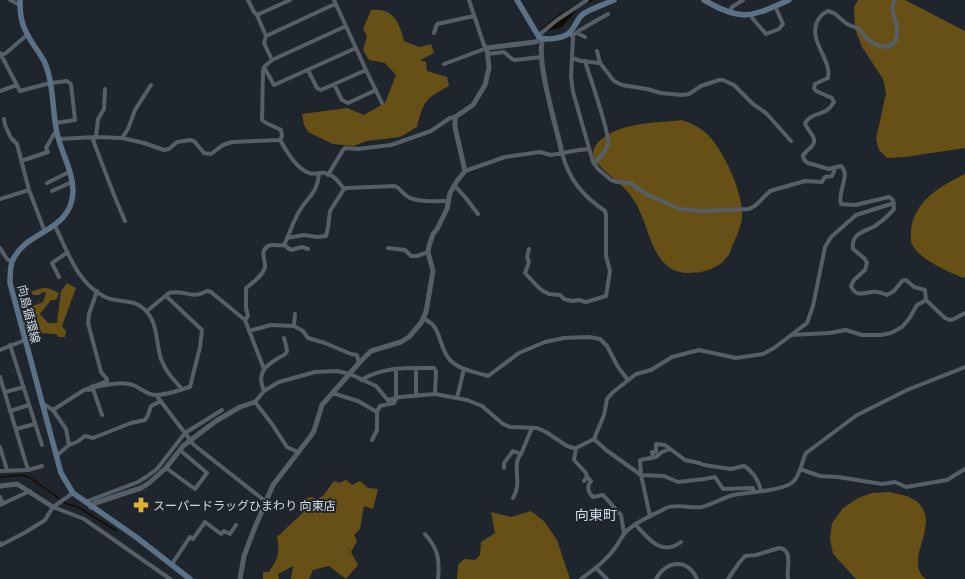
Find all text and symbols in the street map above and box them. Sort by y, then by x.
street label: 向島循環線 [14,283,44,345]
pharmacy icon: スーパードラッグひまわり 向東店 [132,496,150,514]
place label: スーパードラッグひまわり 向東店 [153,498,336,513]
district label: 向東町 [575,506,617,524]

